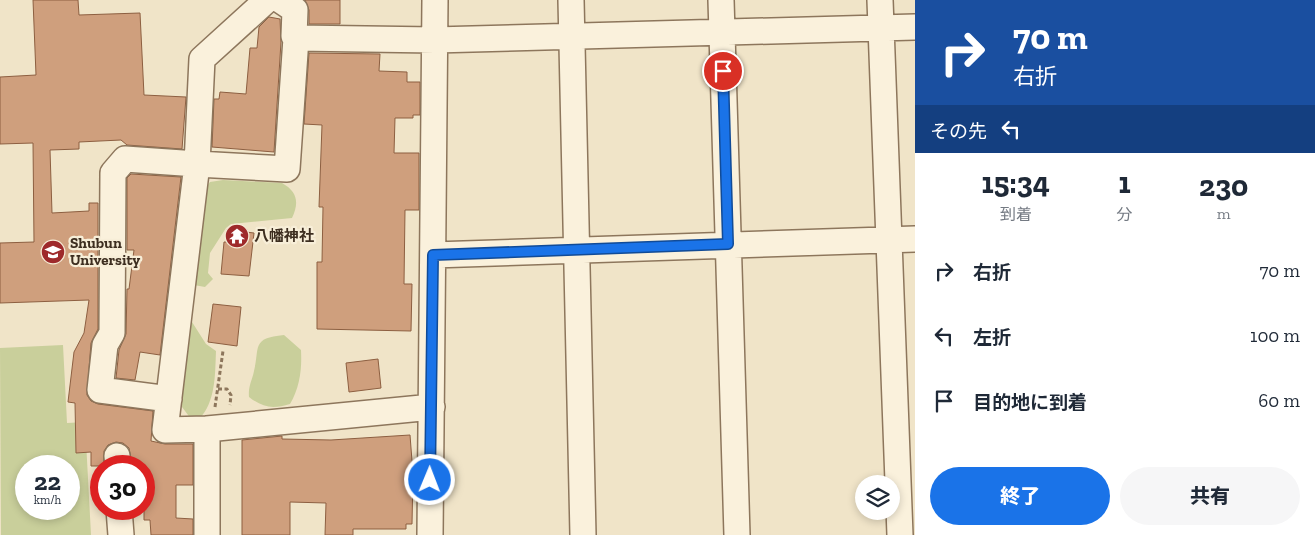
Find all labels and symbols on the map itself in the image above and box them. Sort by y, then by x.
pin [702,50,744,92]
temple icon: 八幡神社 [224,223,250,249]
place label: 八幡神社 [254,227,314,245]
place label: Shubun University [70,234,140,269]
school or university icon: Shubun University [40,239,66,265]
position arrow [403,453,455,505]
speed limit sign: 30 [90,455,155,520]

